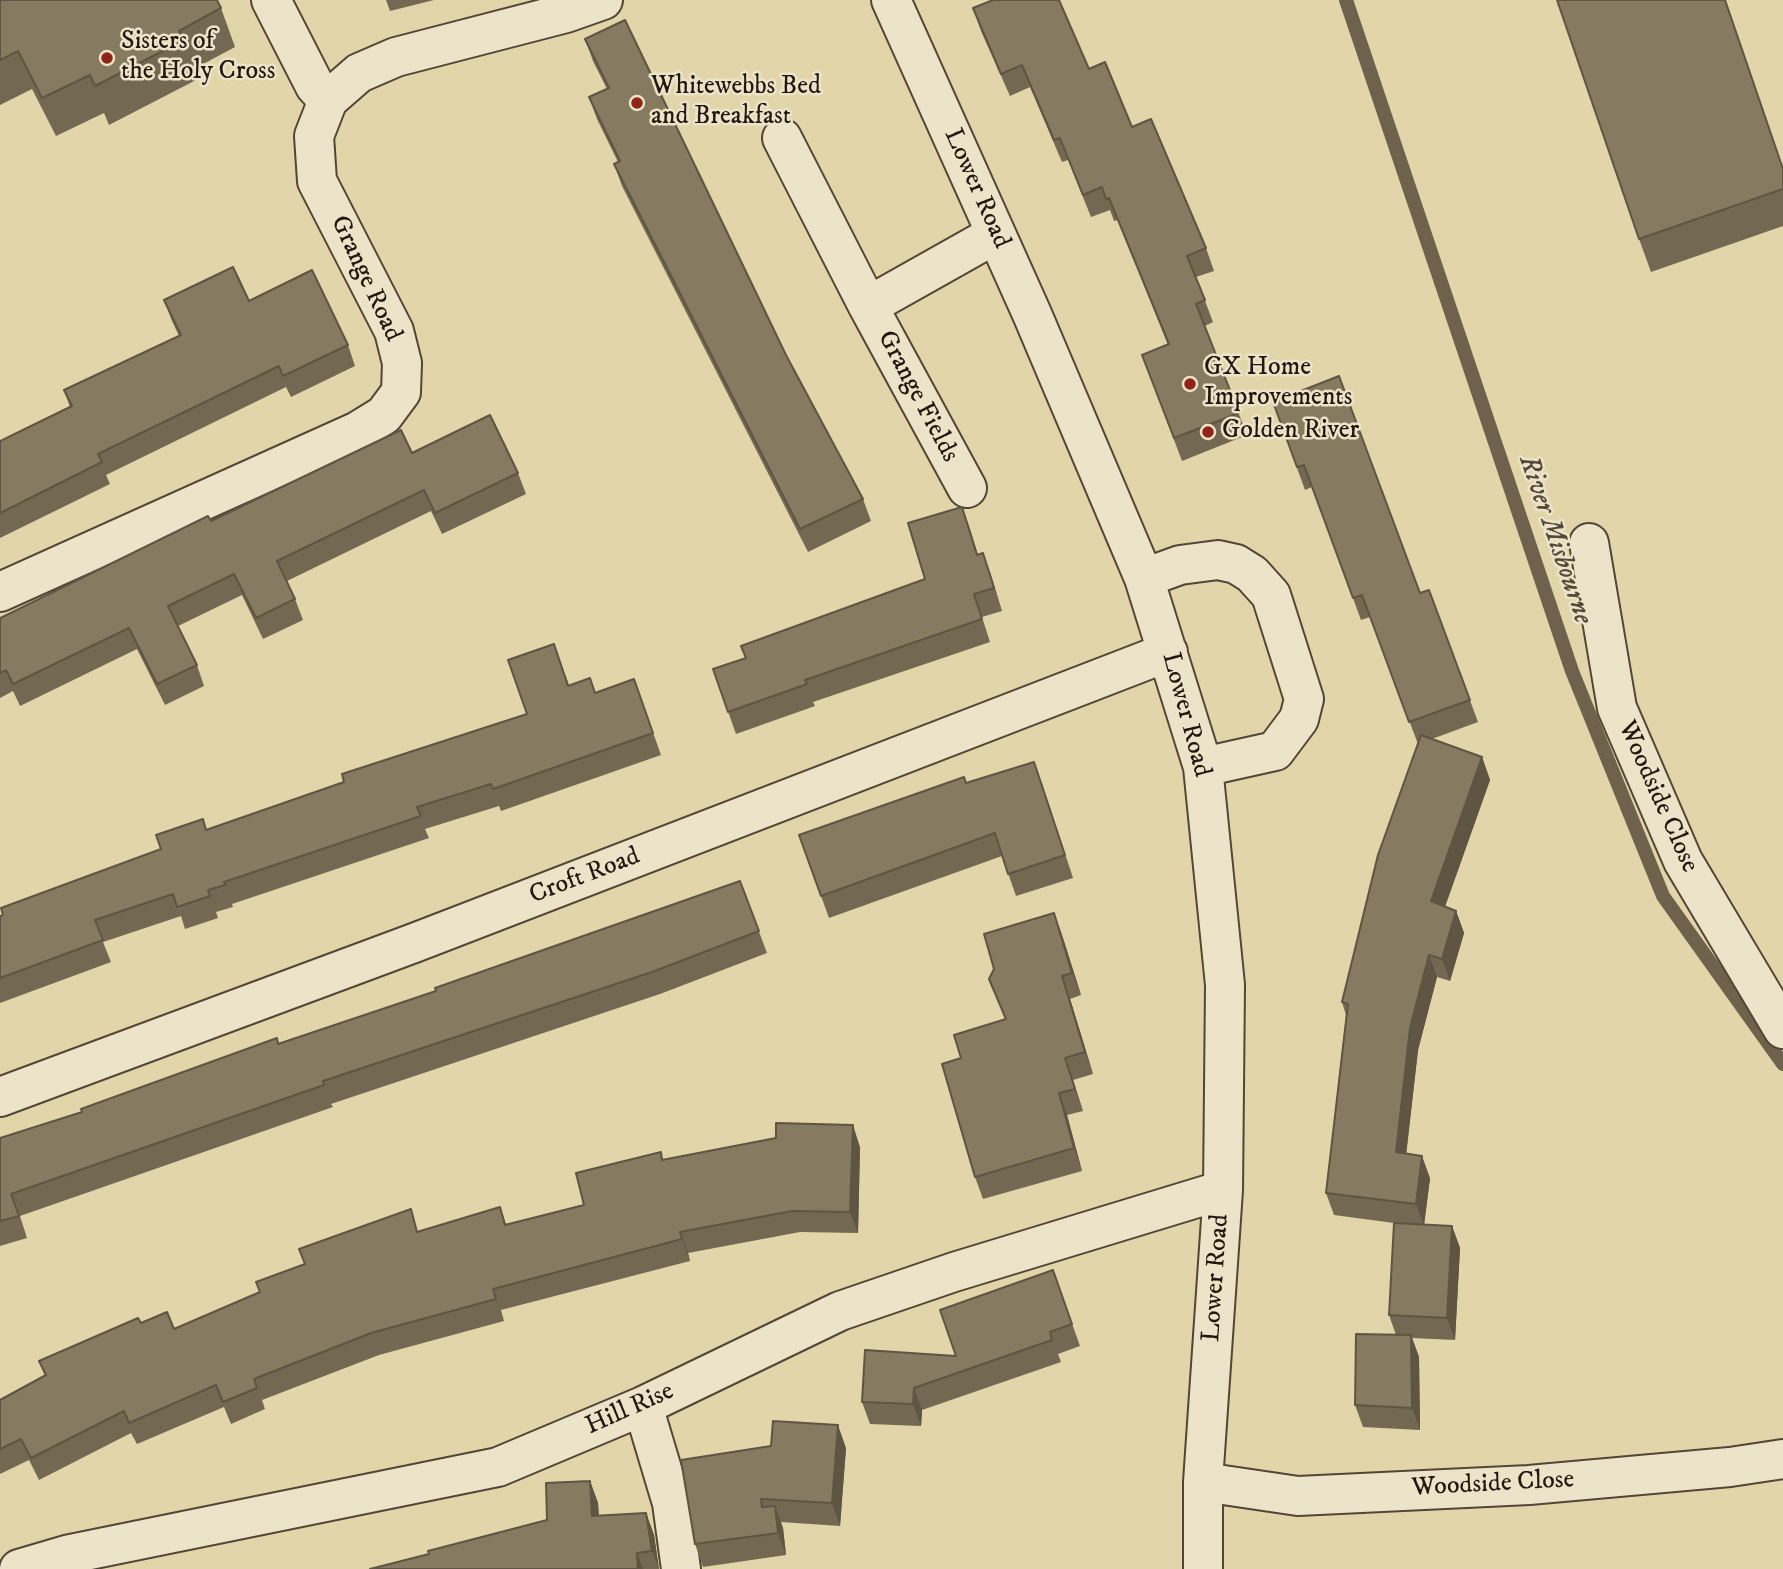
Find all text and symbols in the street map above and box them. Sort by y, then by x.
place label: Sisters of the Holy Cross [121,27,275,88]
marker: Sisters of the Holy Cross [99,50,115,66]
place label: Whitewebbs Bed and Breakfast [651,72,821,134]
marker: Whitewebbs Bed and Breakfast [629,95,645,111]
street label: Lower Road [936,124,1016,254]
street label: Grange Road [322,211,408,347]
street label: Grange Fields [869,326,965,468]
place label: GX Home Improvements [1204,353,1352,414]
marker: GX Home Improvements [1182,376,1198,392]
place label: Golden River [1222,416,1359,448]
marker: Golden River [1200,424,1216,440]
water label: River Misbourne [1509,451,1599,629]
street label: Lower Road [1153,649,1217,781]
street label: Woodside Close [1610,716,1704,878]
street label: Croft Road [526,842,644,912]
street label: Lower Road [1197,1213,1237,1343]
street label: Hill Rise [581,1377,679,1443]
street label: Woodside Close [1411,1465,1575,1505]

